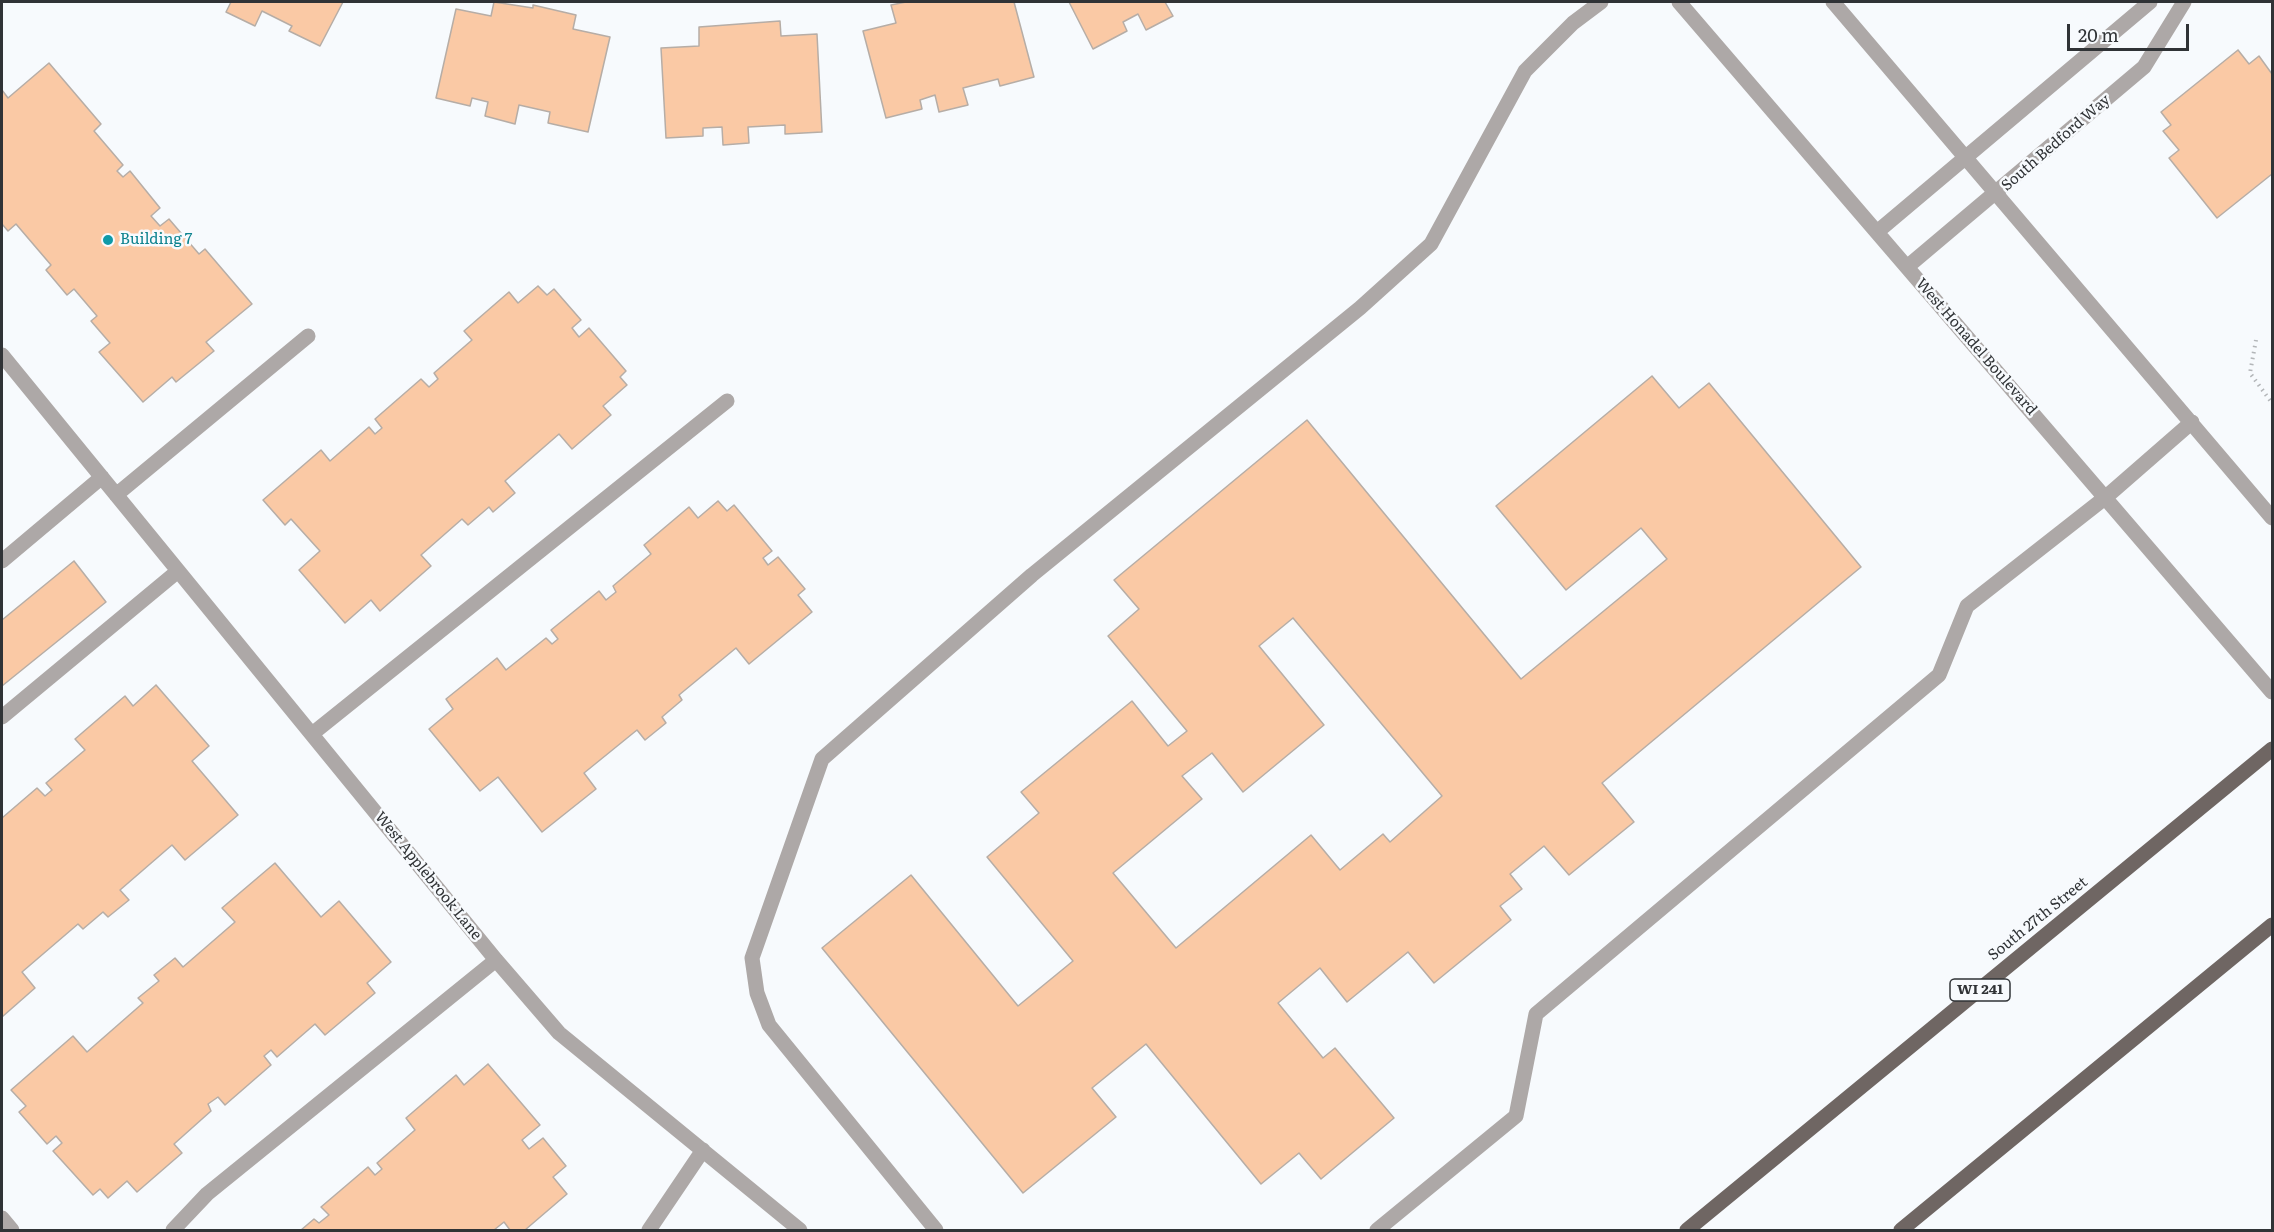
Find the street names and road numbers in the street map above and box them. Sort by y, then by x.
street label: South Bedford Way [1998,91,2114,195]
street label: West Honadel Boulevard [1912,275,2040,419]
street label: West Applebrook Lane [371,808,485,944]
street label: South 27th Street [1985,873,2091,965]
road number: WI 241 [1950,979,2010,1001]

